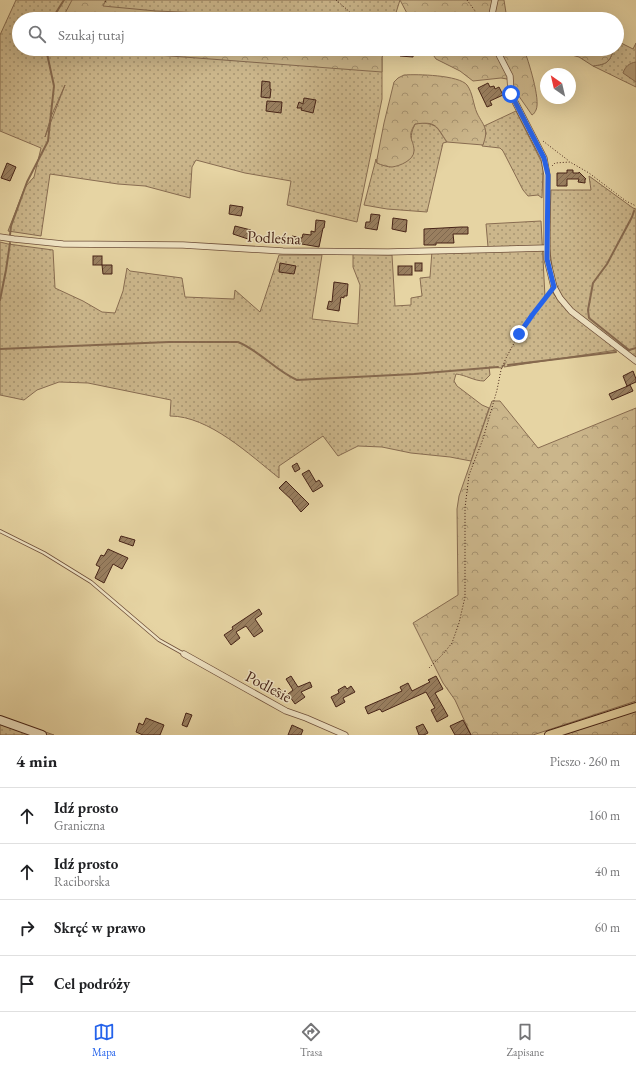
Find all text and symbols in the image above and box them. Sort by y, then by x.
search box [12,12,624,56]
icon: search [26,23,48,45]
text: Szukaj tutaj [58,25,124,44]
north arrow [540,68,576,104]
route start [502,85,520,103]
street label: Podleśna [246,226,302,249]
route end [510,325,528,343]
street label: Podlesie [242,666,296,707]
text: 4 min [16,750,57,772]
text: Pieszo · 260 m [550,753,620,770]
text: Idź prosto [54,798,118,817]
icon: ahead [16,805,38,827]
text: 160 m [589,807,620,824]
text: Graniczna [54,817,105,834]
text: Idź prosto [54,854,118,873]
icon: ahead [16,861,38,883]
text: 40 m [595,863,620,880]
text: Raciborska [54,873,110,890]
icon: right [16,917,38,939]
text: Skręć w prawo [54,918,146,937]
text: 60 m [595,919,620,936]
icon: arrive [16,973,38,995]
text: Cel podróży [54,974,130,993]
tab: Mapa [92,1021,116,1059]
tab: Trasa [300,1021,322,1059]
tab: Zapisane [506,1021,544,1059]

